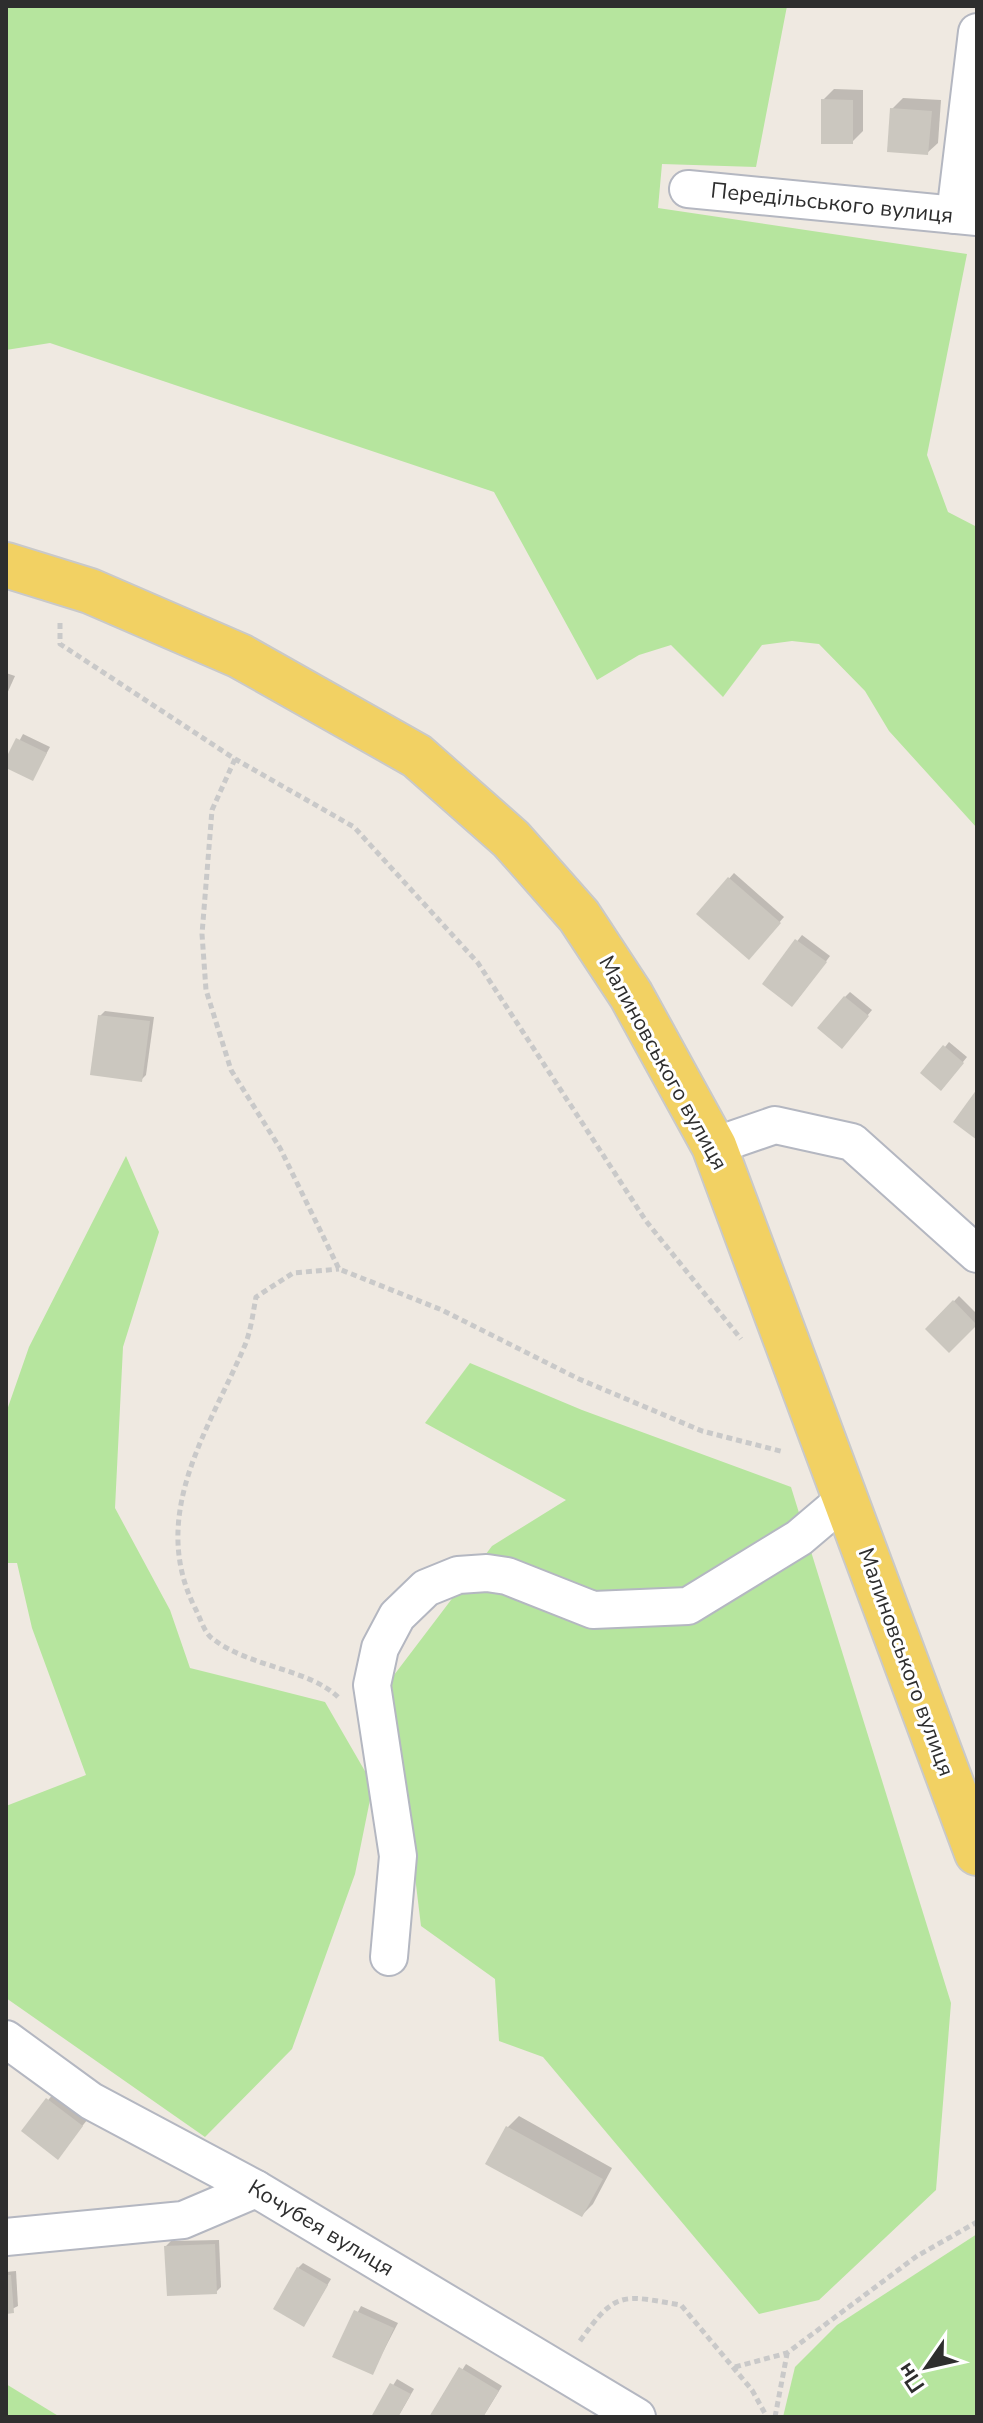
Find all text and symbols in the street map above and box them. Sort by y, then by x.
street label: Передільського вулиця [709,175,955,231]
street label: Малиновського вулиця [591,950,735,1176]
street label: Малиновського вулиця [851,1544,961,1780]
street label: Кочубея вулиця [242,2173,400,2283]
north arrow [887,2327,967,2407]
text: Пн [890,2357,932,2399]

